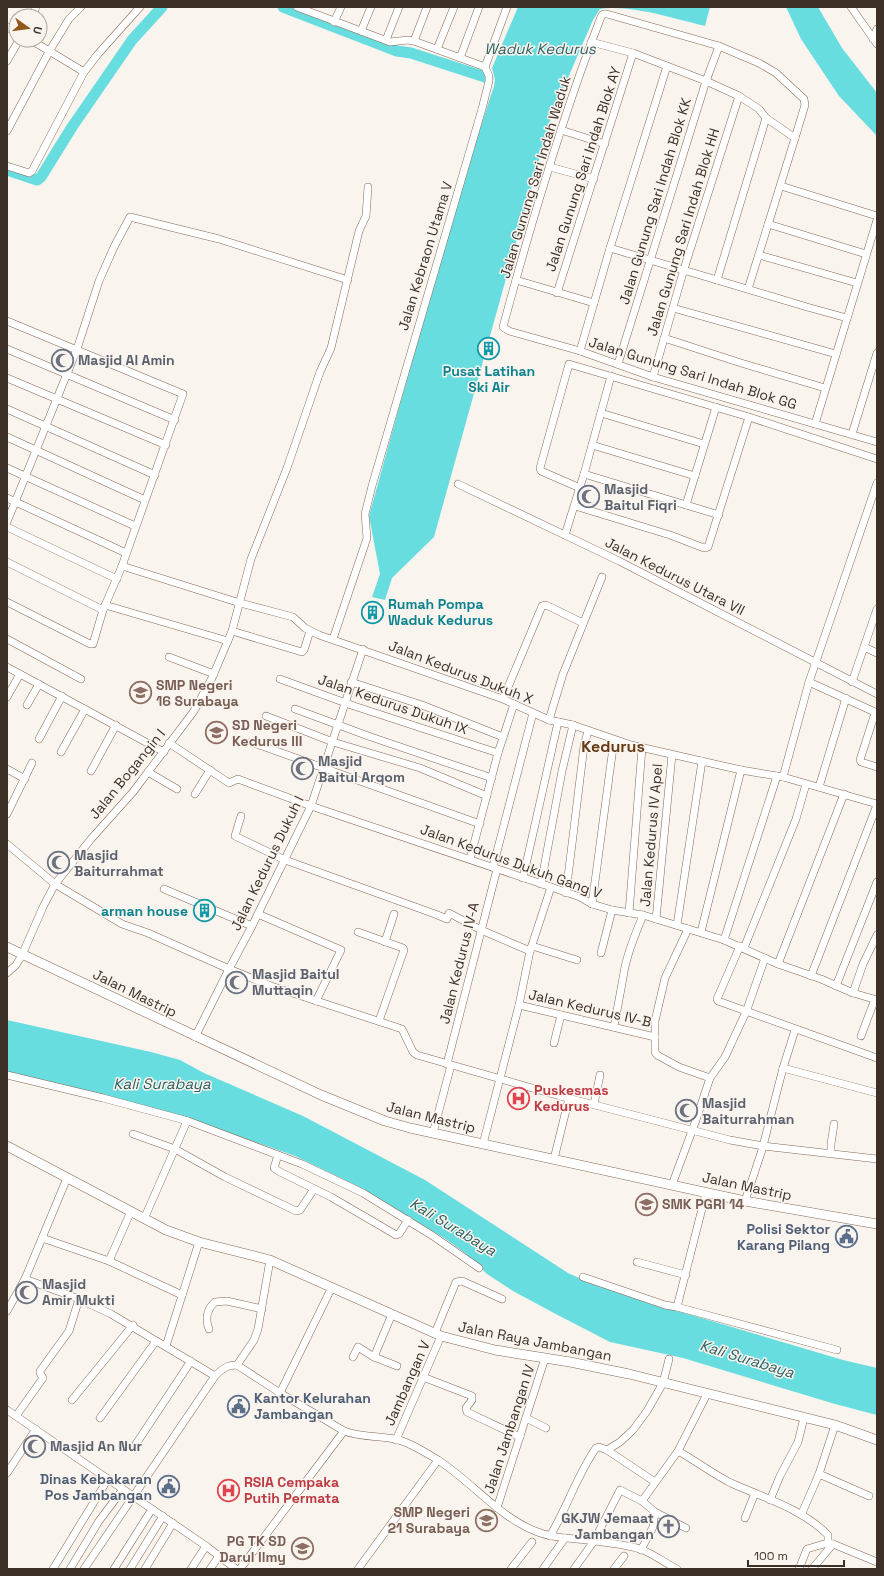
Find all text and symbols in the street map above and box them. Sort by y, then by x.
north arrow [8,8,48,48]
text: U [30,25,45,36]
water label: Waduk Kedurus [484,39,597,58]
street label: Jalan Gunung Sari Indah Blok AY [541,64,625,274]
street label: Jalan Gunung Sari Indah Waduk [496,73,575,280]
street label: Jalan Gunung Sari Indah Blok KK [615,95,695,307]
street label: Jalan Gunung Sari Indah Blok HH [643,126,723,338]
street label: Jalan Kebraon Utama V [394,179,456,333]
street label: Jalan Gunung Sari Indah Blok GG [587,333,799,413]
building icon: Pusat Latihan Ski Air [476,336,502,362]
mosque icon: Masjid Al Amin [49,347,75,373]
place label: Masjid Al Amin [78,351,175,369]
place label: Pusat Latihan Ski Air [443,362,535,396]
place label: Masjid Baitul Fiqri [604,480,677,514]
mosque icon: Masjid Baitul Fiqri [576,484,602,510]
street label: Jalan Kedurus Utara VII [602,533,748,619]
place label: Rumah Pompa Waduk Kedurus [388,595,493,629]
building icon: Rumah Pompa Waduk Kedurus [360,599,386,625]
street label: Jalan Kedurus Dukuh X [386,636,536,708]
street label: Jalan Kedurus Dukuh IX [316,670,470,738]
place label: SMP Negeri 16 Surabaya [156,676,239,710]
school or university icon: SMP Negeri 16 Surabaya [127,680,153,706]
place label: SD Negeri Kedurus III [232,716,302,750]
school or university icon: SD Negeri Kedurus III [204,720,230,746]
street label: Jalan Bogangin I [85,725,169,823]
district label: Kedurus [581,736,645,757]
place label: Masjid Baitul Arqom [318,752,405,786]
mosque icon: Masjid Baitul Arqom [289,756,315,782]
street label: Jalan Kedurus IV Apel [636,763,666,907]
street label: Jalan Kedurus Dukuh I [226,792,308,934]
street label: Jalan Kedurus Dukuh Gang V [418,820,604,902]
place label: Masjid Baiturrahmat [74,846,164,880]
mosque icon: Masjid Baiturrahmat [45,850,71,876]
building icon: arman house [191,898,217,924]
street label: Jalan Kedurus IV-A [435,900,483,1026]
place label: arman house [101,902,188,920]
street label: Jalan Mastrip [90,965,180,1021]
place label: Masjid Baitul Muttaqin [252,965,340,999]
mosque icon: Masjid Baitul Muttaqin [224,969,250,995]
street label: Jalan Kedurus IV-B [527,985,653,1031]
water label: Kali Surabaya [113,1074,211,1093]
place label: Puskesmas Kedurus [534,1081,609,1115]
hospital icon: Puskesmas Kedurus [506,1085,532,1111]
place label: Masjid Baiturrahman [702,1094,794,1128]
street label: Jalan Mastrip [385,1097,477,1137]
mosque icon: Masjid Baiturrahman [674,1098,700,1124]
street label: Jalan Mastrip [701,1168,793,1204]
school or university icon: SMK PGRI 14 [633,1191,659,1217]
water label: Kali Surabaya [407,1193,500,1260]
place label: SMK PGRI 14 [662,1195,744,1213]
place label: Polisi Sektor Karang Pilang [737,1220,830,1254]
public building icon: Polisi Sektor Karang Pilang [833,1224,859,1250]
place label: Masjid Amir Mukti [42,1275,115,1309]
mosque icon: Masjid Amir Mukti [13,1279,39,1305]
street label: Jalan Raya Jambangan [457,1317,613,1365]
water label: Kali Surabaya [698,1335,797,1382]
street label: Jambangan V [380,1337,434,1428]
street label: Jalan Jambangan IV [480,1362,538,1496]
place label: Kantor Kelurahan Jambangan [254,1389,371,1423]
public building icon: Kantor Kelurahan Jambangan [225,1393,251,1419]
mosque icon: Masjid An Nur [22,1433,48,1459]
place label: Masjid An Nur [50,1437,143,1455]
place label: Dinas Kebakaran Pos Jambangan [40,1470,152,1504]
place label: RSIA Cempaka Putih Permata [244,1473,339,1507]
public building icon: Dinas Kebakaran Pos Jambangan [155,1474,181,1500]
hospital icon: RSIA Cempaka Putih Permata [216,1477,242,1503]
place label: SMP Negeri 21 Surabaya [388,1503,470,1537]
school or university icon: SMP Negeri 21 Surabaya [473,1507,499,1533]
place label: GKJW Jemaat Jambangan [561,1509,654,1543]
church icon: GKJW Jemaat Jambangan [656,1513,682,1539]
place label: PG TK SD Darul Ilmy [219,1532,286,1566]
school or university icon: PG TK SD Darul Ilmy [289,1536,315,1562]
scale bar [748,1542,844,1568]
text: 100 m [754,1548,788,1564]

